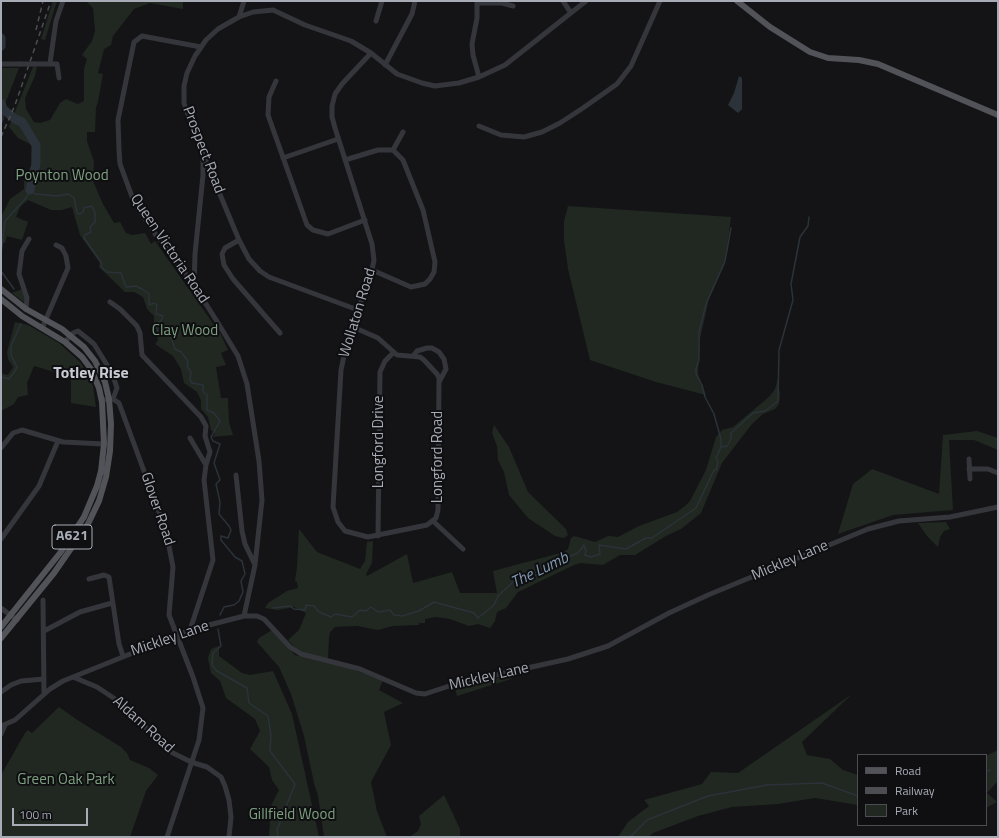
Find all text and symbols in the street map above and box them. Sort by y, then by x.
street label: Prospect Road [178,104,228,196]
park label: Poynton Wood [15,167,109,185]
street label: Queen Victoria Road [126,191,212,307]
street label: Wollaton Road [336,266,380,360]
park label: Clay Wood [152,322,218,340]
district label: Totley Rise [53,364,129,384]
street label: Longford Drive [370,396,388,488]
street label: Longford Road [429,411,447,503]
street label: Glover Road [136,470,178,548]
road number: A621 [52,525,92,549]
street label: Mickley Lane [749,537,831,585]
water label: The Lumb [508,549,572,593]
street label: Mickley Lane [129,617,211,661]
street label: Mickley Lane [447,659,531,695]
street label: Aldam Road [109,693,177,757]
legend [857,754,987,826]
text: Road [895,761,921,780]
park label: Green Oak Park [17,771,115,789]
text: Railway [895,781,935,800]
scale bar [14,800,90,826]
text: Park [895,801,918,820]
text: 100 m [19,805,52,824]
park label: Gillfield Wood [249,806,335,824]

